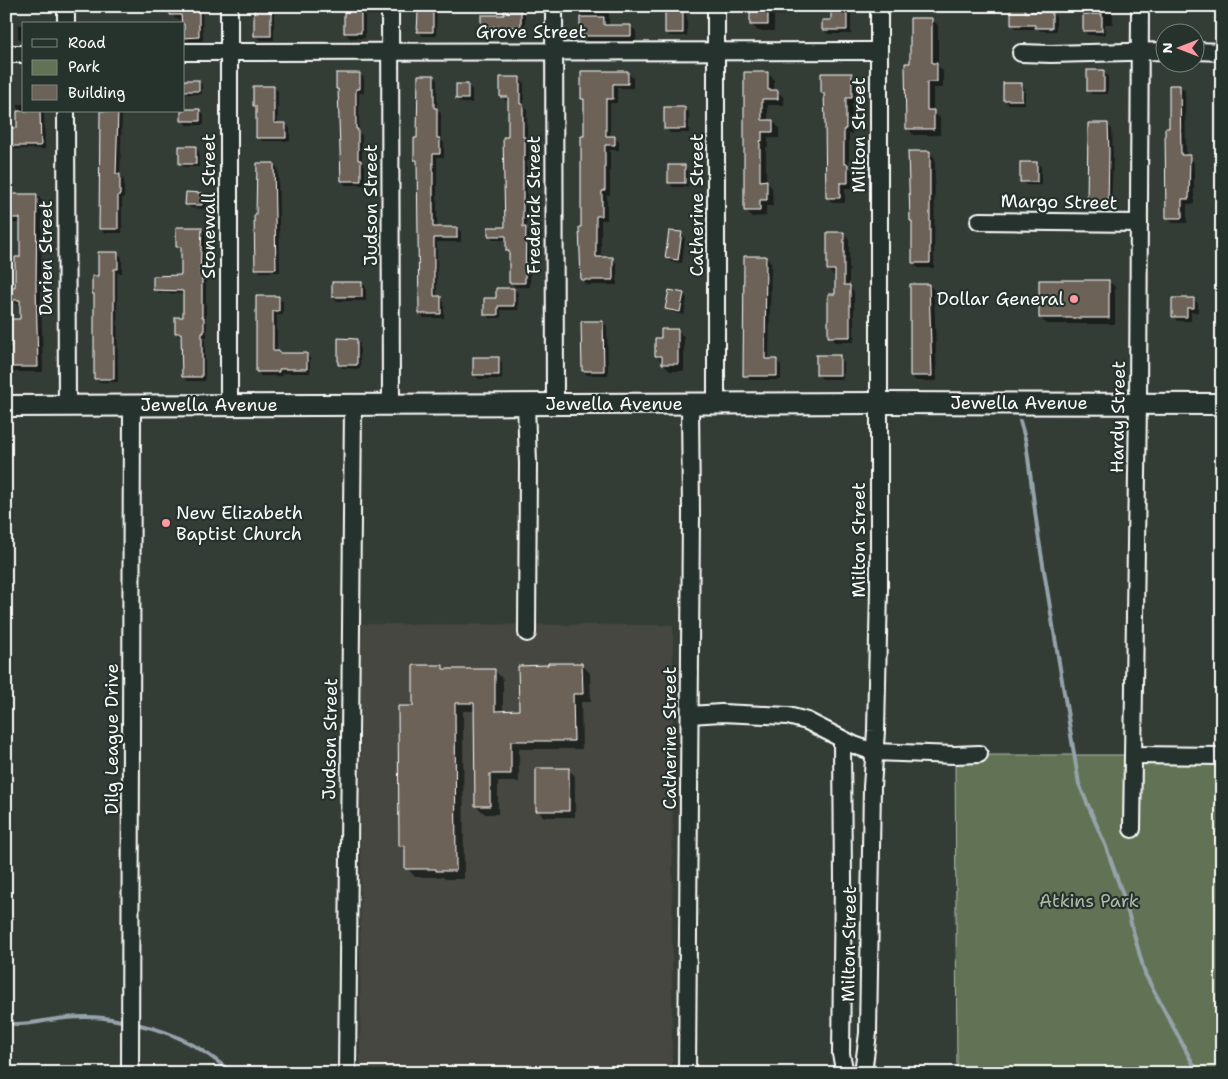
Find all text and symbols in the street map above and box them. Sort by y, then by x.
street label: Grove Street [476,20,586,44]
legend [22,22,185,112]
north arrow [1156,22,1206,72]
text: Road [68,33,106,53]
text: N [1158,42,1176,54]
text: Park [68,57,100,77]
street label: Milton Street [847,77,871,193]
text: Building [68,83,125,103]
street label: Stonewall Street [197,133,221,279]
street label: Catherine Street [685,133,709,277]
street label: Frederick Street [522,136,546,274]
street label: Judson Street [359,144,383,266]
street label: Margo Street [1000,189,1118,215]
street label: Darien Street [34,200,58,316]
place label: Dollar General [937,287,1065,311]
marker: Dollar General [1068,293,1080,305]
street label: Hardy Street [1105,361,1131,473]
street label: Jewella Avenue [950,391,1088,415]
street label: Jewella Avenue [545,392,683,416]
street label: Jewella Avenue [140,393,278,417]
street label: Milton Street [847,482,871,598]
place label: New Elizabeth Baptist Church [176,501,303,546]
marker: New Elizabeth Baptist Church [160,517,172,529]
street label: Dilg League Drive [100,663,124,815]
street label: Catherine Street [658,666,682,810]
street label: Judson Street [317,678,343,800]
street label: Milton Street [836,886,862,1002]
park label: Atkins Park [1039,889,1139,913]

